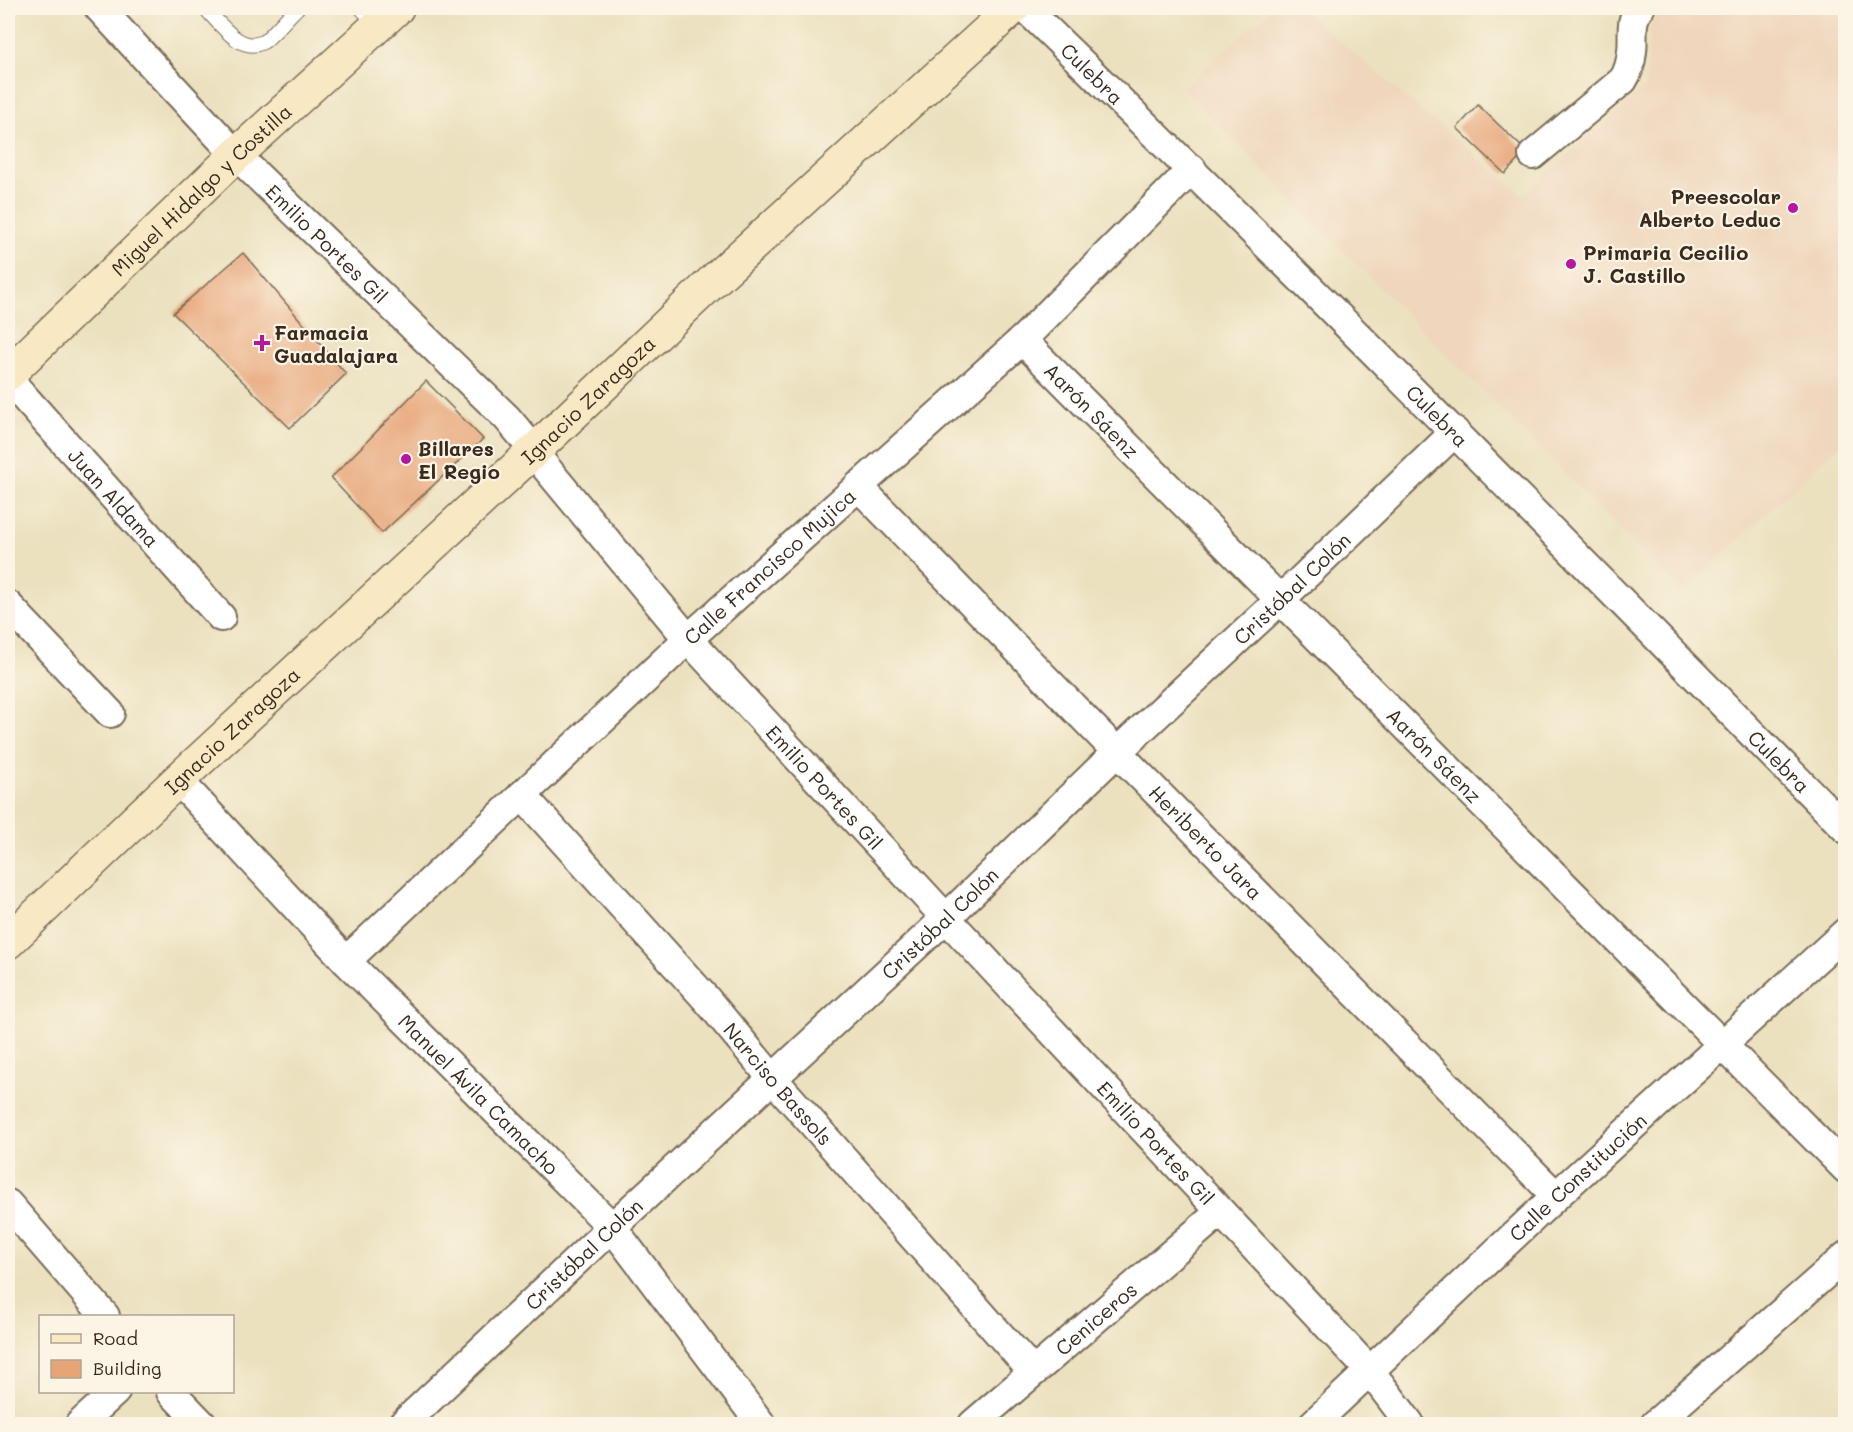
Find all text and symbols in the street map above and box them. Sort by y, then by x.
street label: Culebra [1055,37,1129,110]
street label: Miguel Hidalgo y Costilla [105,98,297,281]
street label: Emilio Portes Gil [261,178,394,309]
place label: Preescolar Alberto Leduc [1639,183,1781,232]
marker: Preescolar Alberto Leduc [1786,201,1800,215]
place label: Primaria Cecilio J. Castillo [1583,239,1748,288]
marker: Primaria Cecilio J. Castillo [1564,257,1578,271]
place label: Farmacia Guadalajara [274,319,398,368]
street label: Ignacio Zaragoza [515,330,661,470]
marker: Farmacia Guadalajara [255,336,269,350]
street label: Aarón Sáenz [1039,357,1145,463]
street label: Culebra [1401,379,1474,452]
place label: Billares El Regio [418,435,500,484]
street label: Juan Aldama [63,442,165,552]
marker: Billares El Regio [399,452,413,466]
street label: Calle Francisco Mujica [678,482,861,650]
street label: Cristóbal Colón [1228,527,1356,650]
street label: Ignacio Zaragoza [158,661,305,800]
street label: Aarón Sáenz [1381,702,1487,808]
street label: Emilio Portes Gil [761,719,889,855]
street label: Culebra [1743,724,1816,798]
street label: Heriberto Jara [1144,779,1268,905]
street label: Cristóbal Colón [875,862,1004,985]
street label: Manuel Ávila Camacho [393,1008,565,1180]
street label: Narciso Bassols [718,1017,838,1150]
street label: Emilio Portes Gil [1092,1075,1221,1210]
street label: Calle Constitución [1503,1107,1652,1247]
street label: Cristóbal Colón [519,1193,648,1315]
street label: Ceniceros [1050,1276,1142,1361]
legend [39,1315,234,1393]
text: Road [93,1326,138,1350]
text: Building [93,1356,161,1380]

